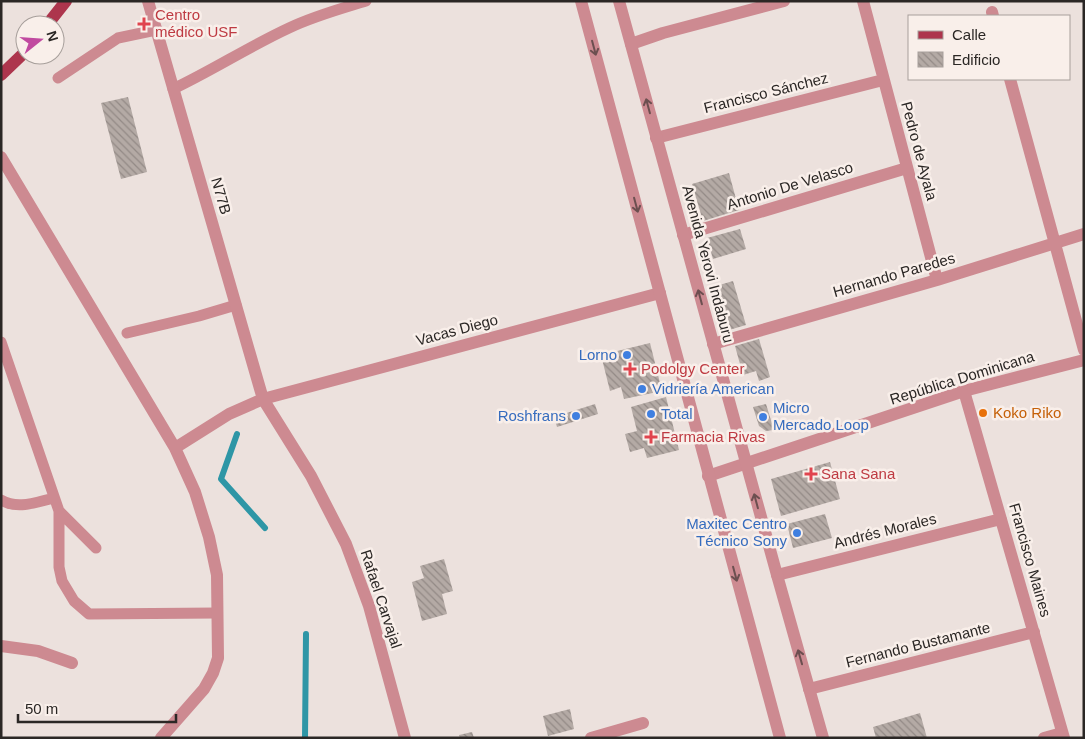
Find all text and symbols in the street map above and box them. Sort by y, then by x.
place label: Centro médico USF [155,6,238,40]
north arrow [15,15,65,65]
legend [908,15,1070,80]
marker: Centro médico USF [137,17,151,31]
text: Calle [952,26,986,43]
text: N [43,29,62,43]
one-way arrow [590,40,599,56]
text: Edificio [952,51,1000,68]
street label: Francisco Sánchez [702,69,830,116]
one-way arrow [642,99,652,115]
street label: Pedro de Ayala [898,100,941,203]
street label: Antonio De Velasco [725,158,855,213]
street label: N77B [208,175,235,216]
street label: Avenida Yerovi Indaburu [679,183,738,344]
one-way arrow [632,197,642,213]
street label: Hernando Paredes [831,249,957,300]
one-way arrow [695,289,704,305]
street label: Vacas Diego [414,310,500,349]
place label: Lorno [579,346,617,363]
street label: República Dominicana [888,347,1037,408]
marker: Lorno [621,349,633,361]
place label: Podolgy Center [641,360,744,377]
marker: Podolgy Center [623,362,637,376]
place label: Vidriería American [652,380,774,397]
marker: Vidriería American [636,383,648,395]
place label: Micro Mercado Loop [773,399,869,433]
place label: Koko Riko [993,404,1061,421]
place label: Total [661,405,693,422]
place label: Roshfrans [498,407,566,424]
marker: Koko Riko [977,407,989,419]
marker: Total [645,408,657,420]
marker: Roshfrans [570,410,582,422]
marker: Micro Mercado Loop [757,411,769,423]
place label: Farmacia Rivas [661,428,765,445]
marker: Farmacia Rivas [645,431,657,443]
place label: Sana Sana [821,465,896,482]
marker: Sana Sana [805,468,817,480]
one-way arrow [751,493,761,509]
street label: Francisco Maines [1006,501,1055,619]
street label: Andrés Morales [832,510,938,551]
place label: Maxitec Centro Técnico Sony [686,515,787,549]
marker: Maxitec Centro Técnico Sony [791,527,803,539]
street label: Rafael Carvajal [358,547,405,650]
one-way arrow [731,565,740,581]
street label: Fernando Bustamante [844,618,992,671]
one-way arrow [795,650,805,666]
scale bar [18,692,175,724]
text: 50 m [25,700,58,717]

